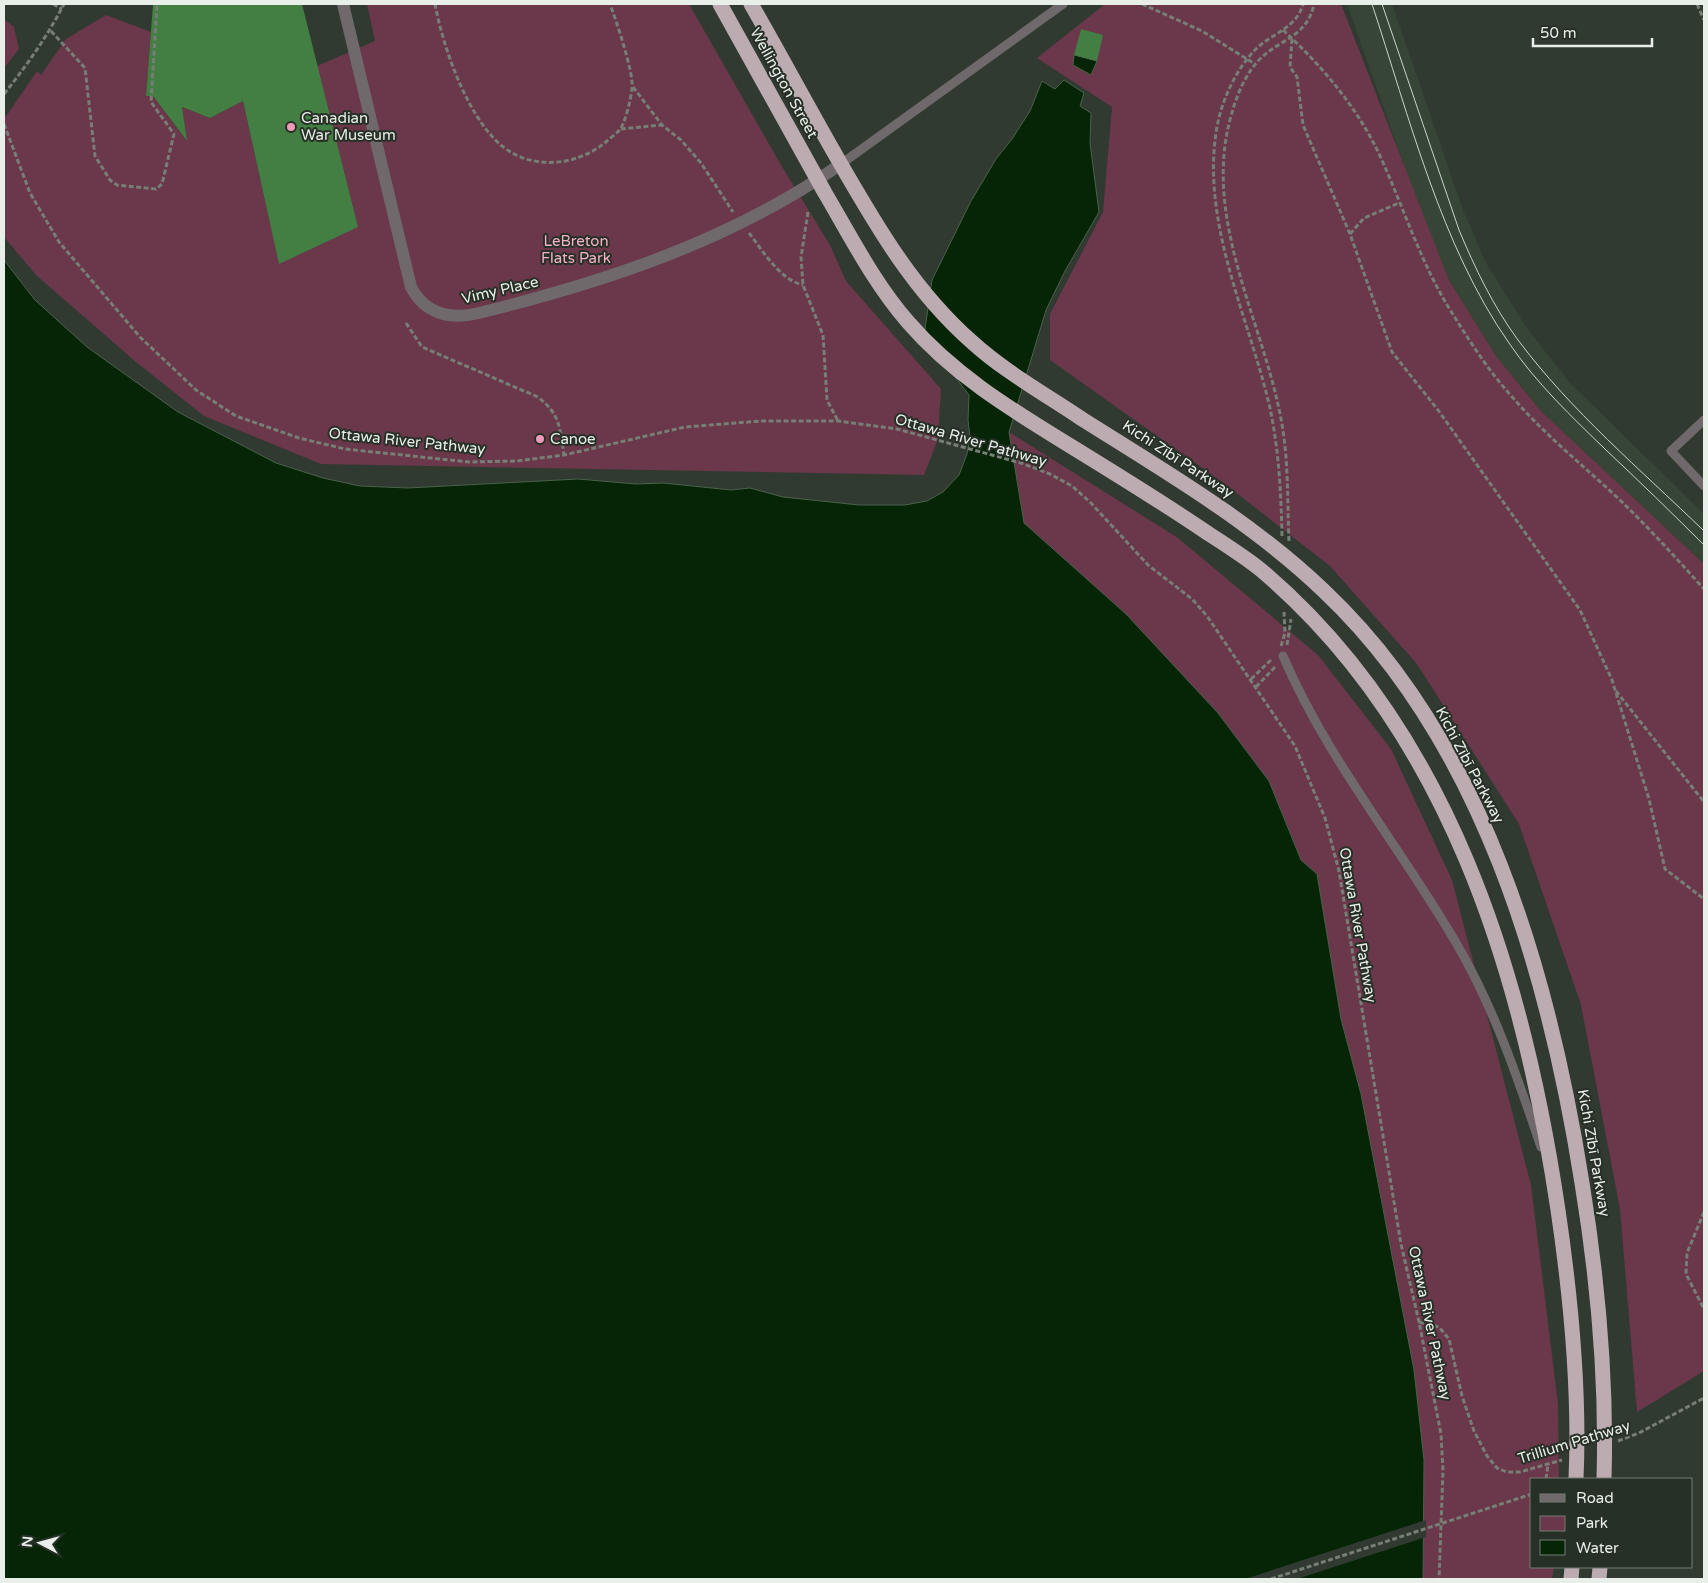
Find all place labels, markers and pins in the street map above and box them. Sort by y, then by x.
place label: Canadian War Museum [301,109,396,144]
marker: Canadian War Museum [285,121,297,133]
place label: Canoe [550,430,596,448]
marker: Canoe [534,433,546,445]

